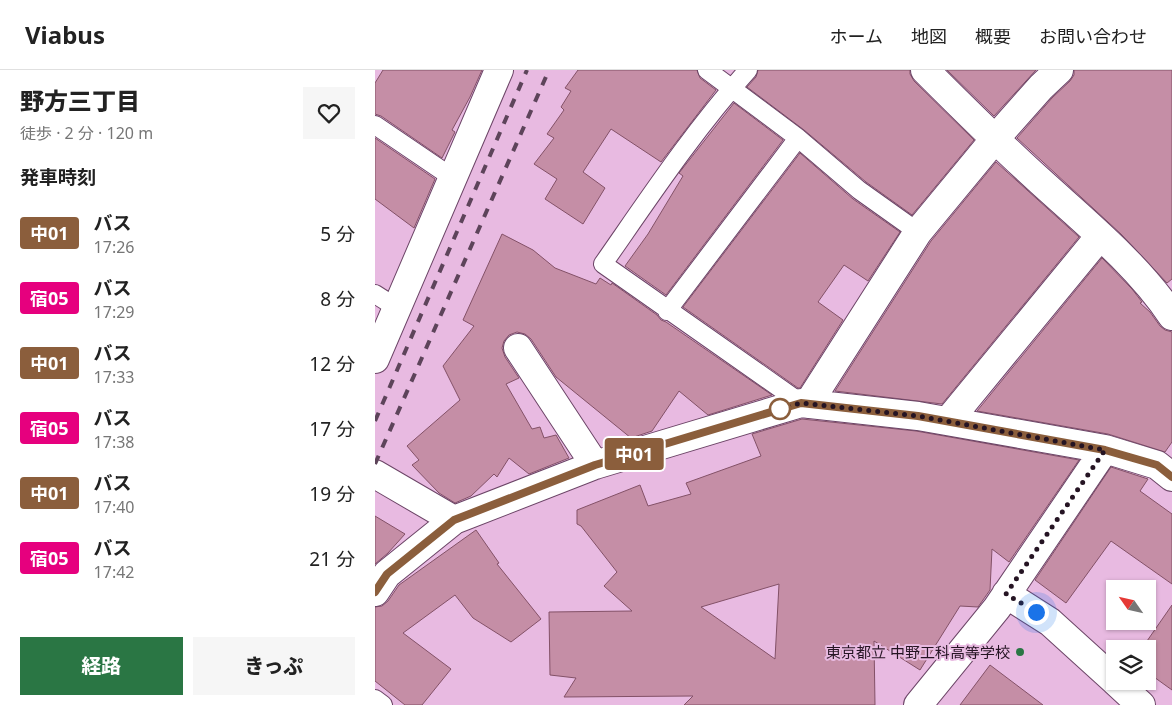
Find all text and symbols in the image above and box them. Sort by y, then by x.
text: Viabus [25,18,105,51]
text: ホーム [830,24,883,48]
text: 地図 [911,24,947,48]
text: 概要 [975,24,1011,48]
text: お問い合わせ [1039,24,1147,48]
text: 野方三丁目 [20,84,140,117]
button: heart [303,87,355,139]
text: 徒歩 · 2 分 · 120 m [20,122,153,144]
text: 発車時刻 [20,164,96,190]
text: バス [94,210,132,236]
text: 中01 [30,221,69,245]
text: 5 分 [320,221,355,247]
text: 17:26 [94,236,135,258]
text: バス [94,275,132,301]
text: 宿05 [30,286,69,310]
text: 8 分 [320,286,355,312]
text: 17:29 [94,301,135,323]
text: バス [94,340,132,366]
text: 中01 [30,351,69,375]
text: 12 分 [309,351,355,377]
text: 17:33 [94,366,135,388]
unlabelled marker [769,398,791,420]
text: バス [94,405,132,431]
text: 宿05 [30,416,69,440]
text: 17 分 [309,416,355,442]
text: 17:38 [94,431,135,453]
line badge: 中01 [605,438,663,470]
text: 中01 [615,442,653,466]
text: バス [94,470,132,496]
text: 中01 [30,481,69,505]
text: 19 分 [309,481,355,507]
text: 17:40 [94,496,135,518]
text: バス [94,535,132,561]
text: 宿05 [30,546,69,570]
text: 21 分 [309,546,355,572]
text: 17:42 [94,561,135,583]
north arrow [1106,580,1156,630]
map controls [1106,580,1156,690]
your location [1024,600,1049,625]
button: 経路 [20,637,183,695]
button: きっぷ [193,637,355,695]
button: layers [1106,640,1156,690]
place label: 東京都立 中野工科高等学校 [826,642,1010,662]
marker: 東京都立 中野工科高等学校 [1014,646,1026,658]

